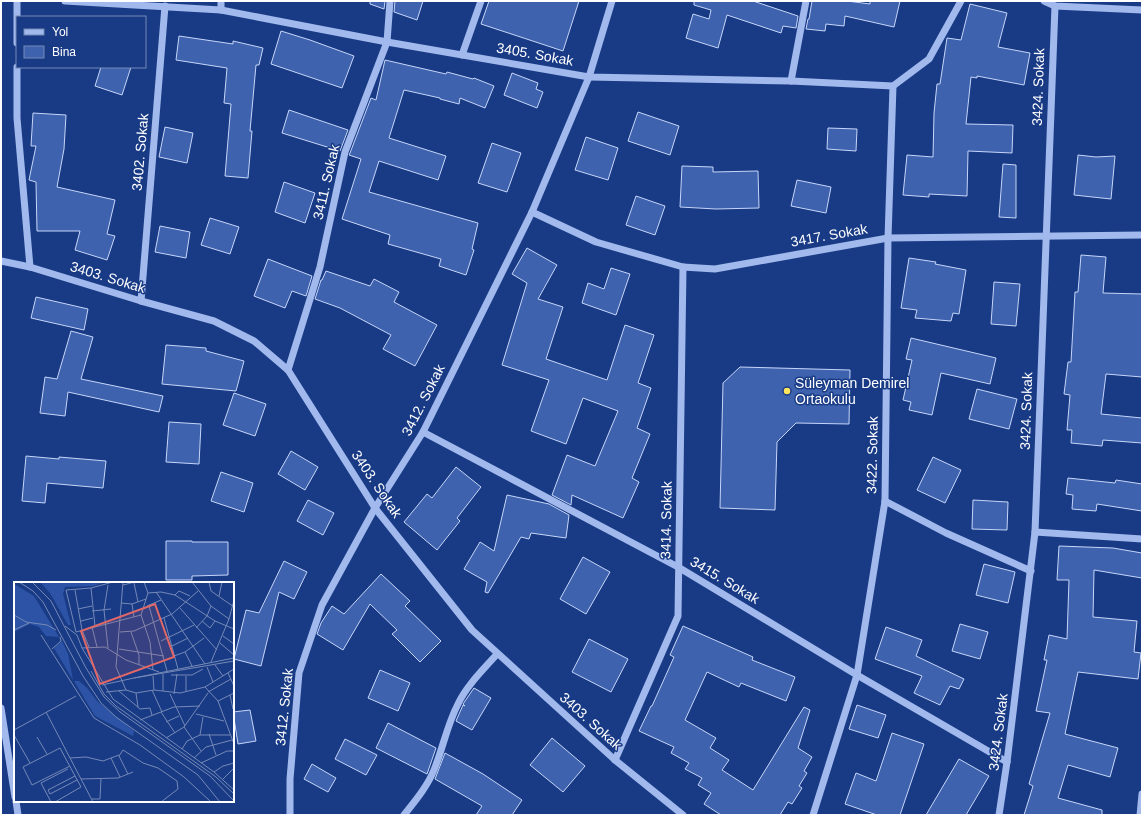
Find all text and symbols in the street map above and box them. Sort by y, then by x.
legend [16,16,146,68]
text: Yol [52,25,68,39]
street label: 3405. Sokak [495,39,576,69]
text: Bina [52,45,76,59]
street label: 3424. Sokak [1029,47,1047,126]
street label: 3402. Sokak [129,112,151,191]
street label: 3411. Sokak [310,142,343,221]
street label: 3417. Sokak [789,220,870,250]
street label: 3403. Sokak [68,258,149,296]
street label: 3412. Sokak [398,361,448,438]
street label: 3424. Sokak [1017,371,1035,450]
place label: Süleyman Demirel Ortaokulu [795,375,909,407]
marker: Süleyman Demirel Ortaokulu [782,386,792,396]
street label: 3422. Sokak [863,415,881,494]
street label: 3403. Sokak [349,447,406,522]
street label: 3414. Sokak [657,480,675,559]
street label: 3415. Sokak [688,553,763,607]
inset map [14,582,234,802]
street label: 3412. Sokak [272,666,296,747]
street label: 3403. Sokak [557,689,626,754]
street label: 3424. Sokak [985,691,1011,772]

